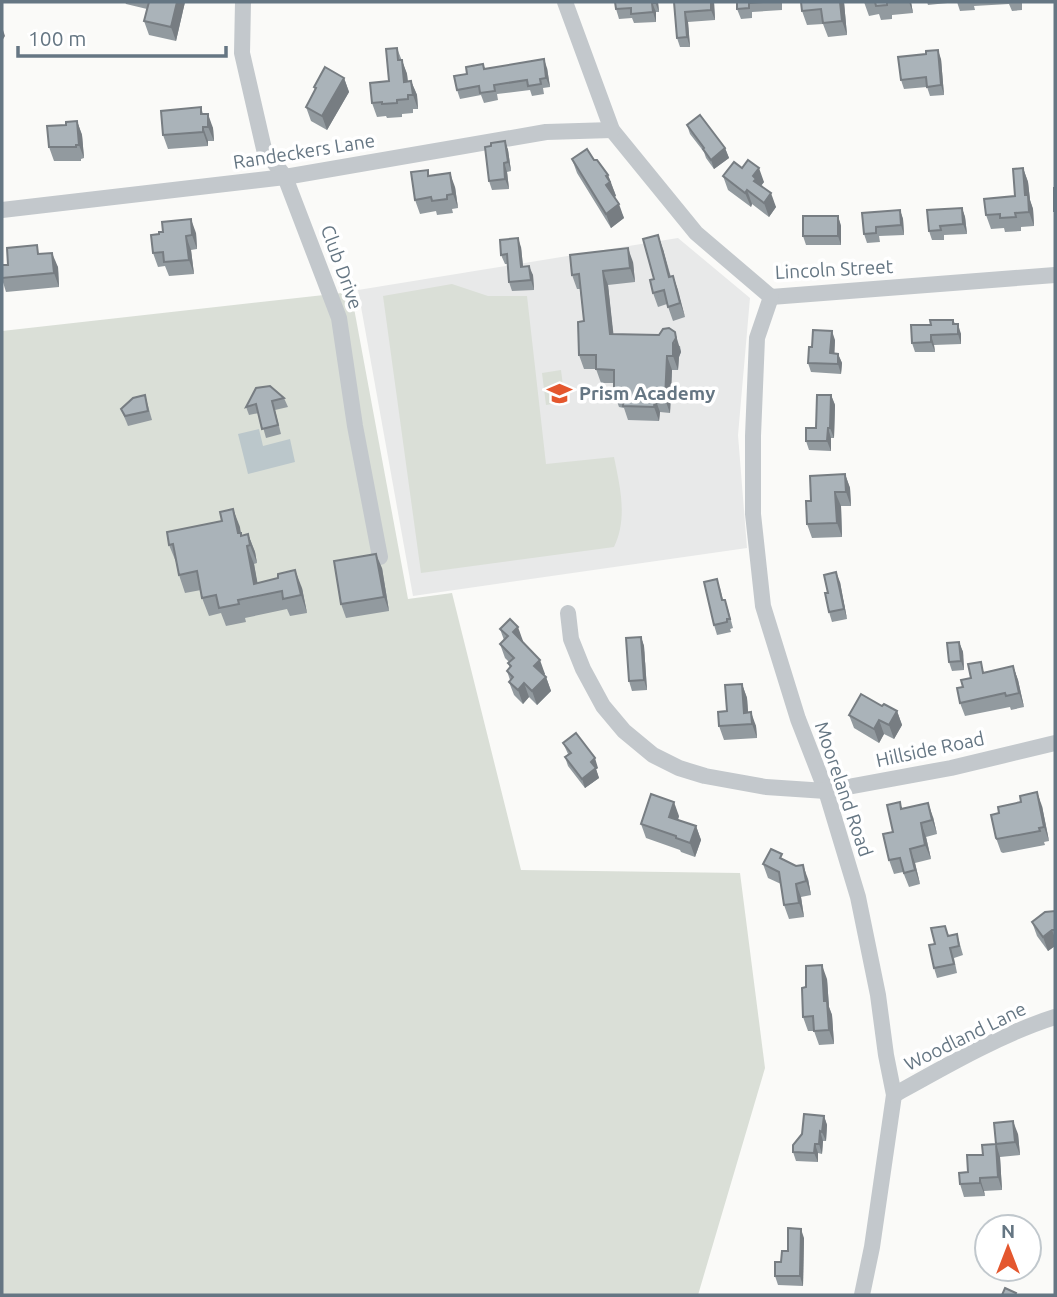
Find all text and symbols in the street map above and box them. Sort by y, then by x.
scale bar [18,14,226,58]
text: 100 m [28,26,86,50]
street label: Randeckers Lane [232,129,376,173]
street label: Club Drive [317,222,367,312]
street label: Lincoln Street [774,255,894,283]
school or university icon: Prism Academy [545,379,573,407]
place label: Prism Academy [579,382,715,404]
street label: Mooreland Road [811,719,877,859]
street label: Hillside Road [874,727,986,771]
street label: Woodland Lane [901,997,1029,1075]
north arrow [973,1213,1043,1283]
text: N [1001,1220,1015,1242]

